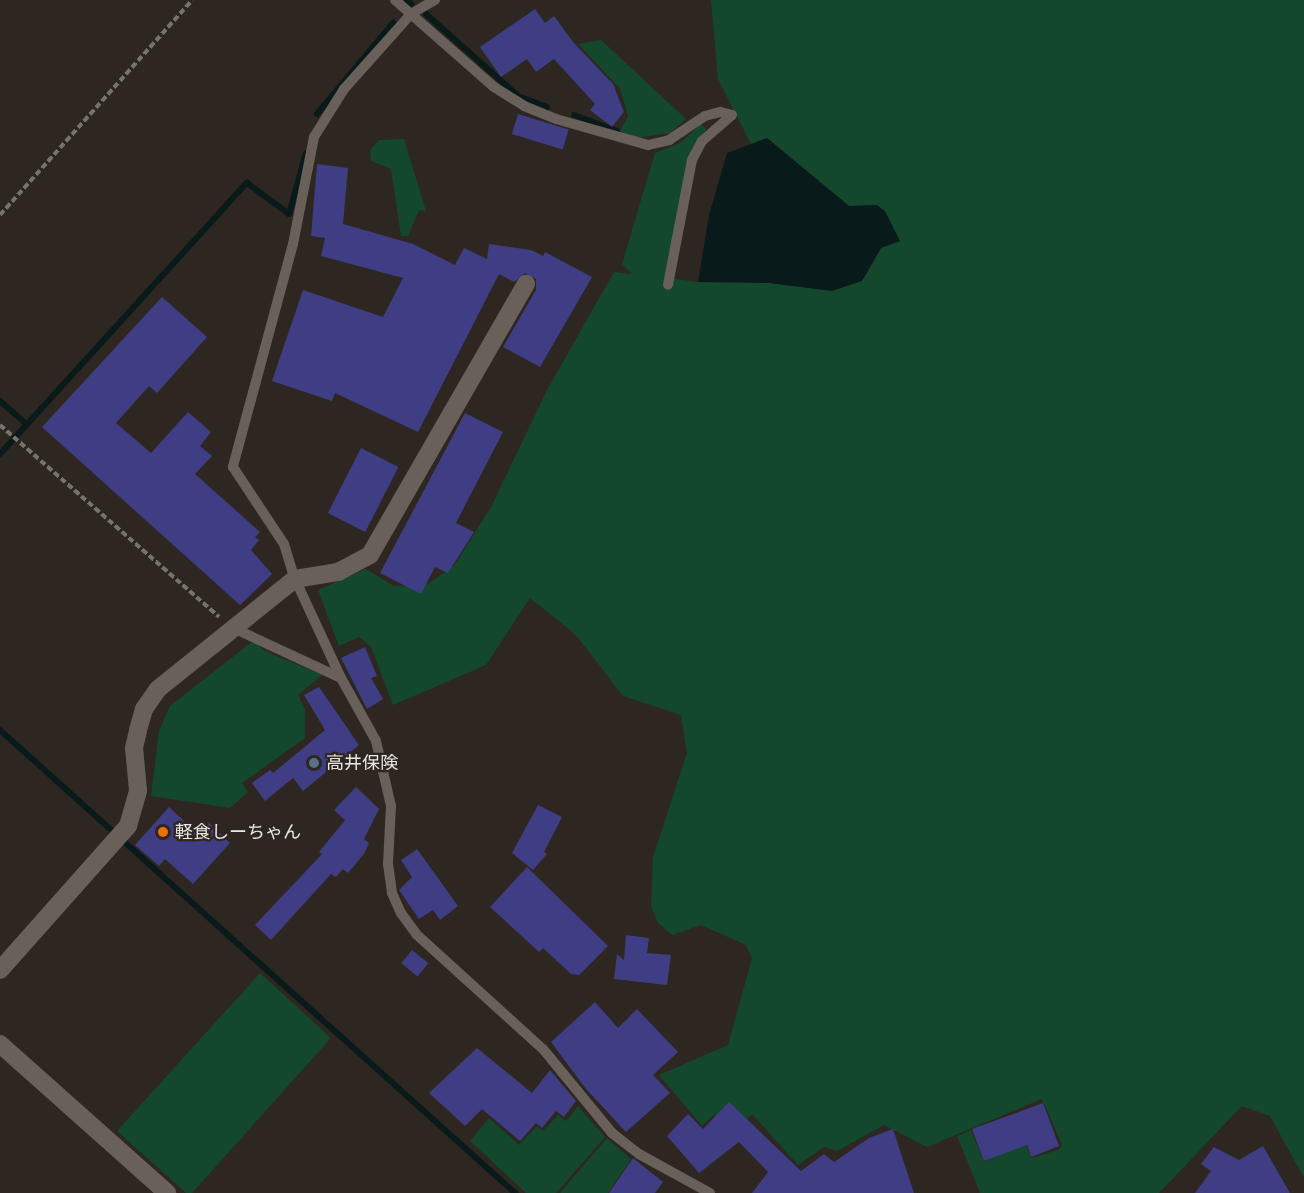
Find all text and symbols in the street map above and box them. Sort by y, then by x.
place label: 高井保険 [326,752,398,774]
marker: 高井保険 [307,756,321,770]
place label: 軽食しーちゃん [175,821,301,843]
marker: 軽食しーちゃん [156,825,170,839]

